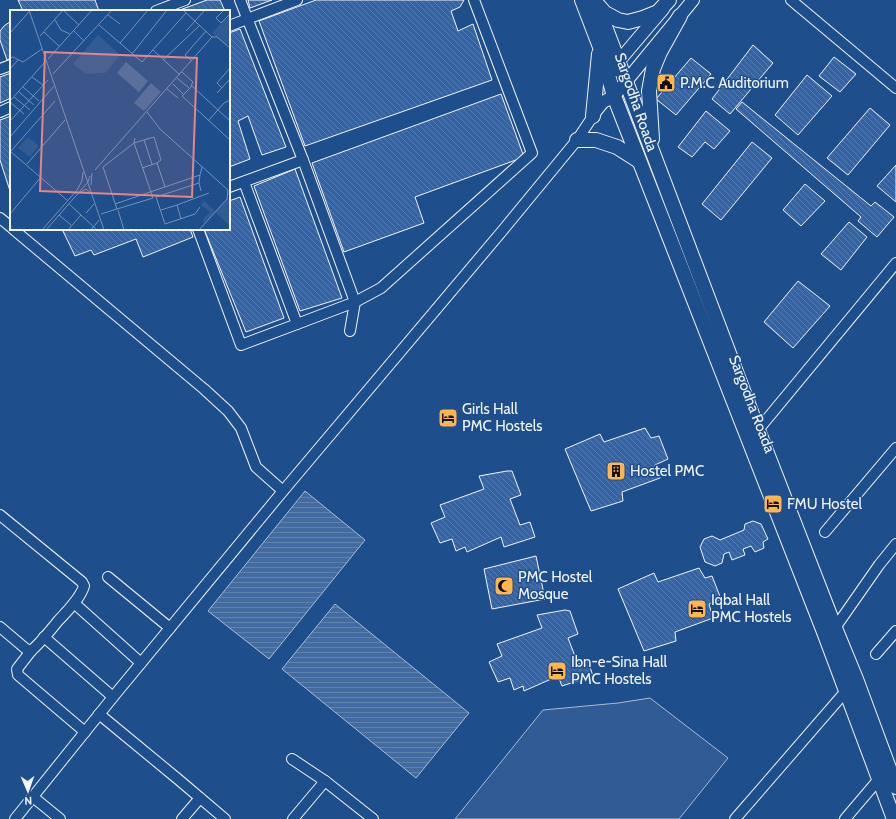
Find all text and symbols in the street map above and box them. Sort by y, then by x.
inset map [10,10,230,230]
street label: Sargodha Roada [611,50,662,154]
public building icon: P.M.C Auditorium [655,72,677,94]
place label: P.M.C Auditorium [680,74,789,92]
street label: Sargodha Roada [725,353,779,456]
place label: Girls Hall PMC Hostels [462,400,542,435]
hotel icon: Girls Hall PMC Hostels [437,407,459,429]
building icon: Hostel PMC [605,460,627,482]
place label: Hostel PMC [630,462,704,480]
hotel icon: FMU Hostel [762,493,784,515]
place label: FMU Hostel [787,495,862,513]
place label: PMC Hostel Mosque [518,568,593,603]
mosque icon: PMC Hostel Mosque [493,575,515,597]
place label: Iqbal Hall PMC Hostels [711,591,791,626]
hotel icon: Iqbal Hall PMC Hostels [686,598,708,620]
place label: Ibn-e-Sina Hall PMC Hostels [571,653,668,688]
hotel icon: Ibn-e-Sina Hall PMC Hostels [546,660,568,682]
north arrow [8,771,48,811]
text: N [24,794,32,808]

